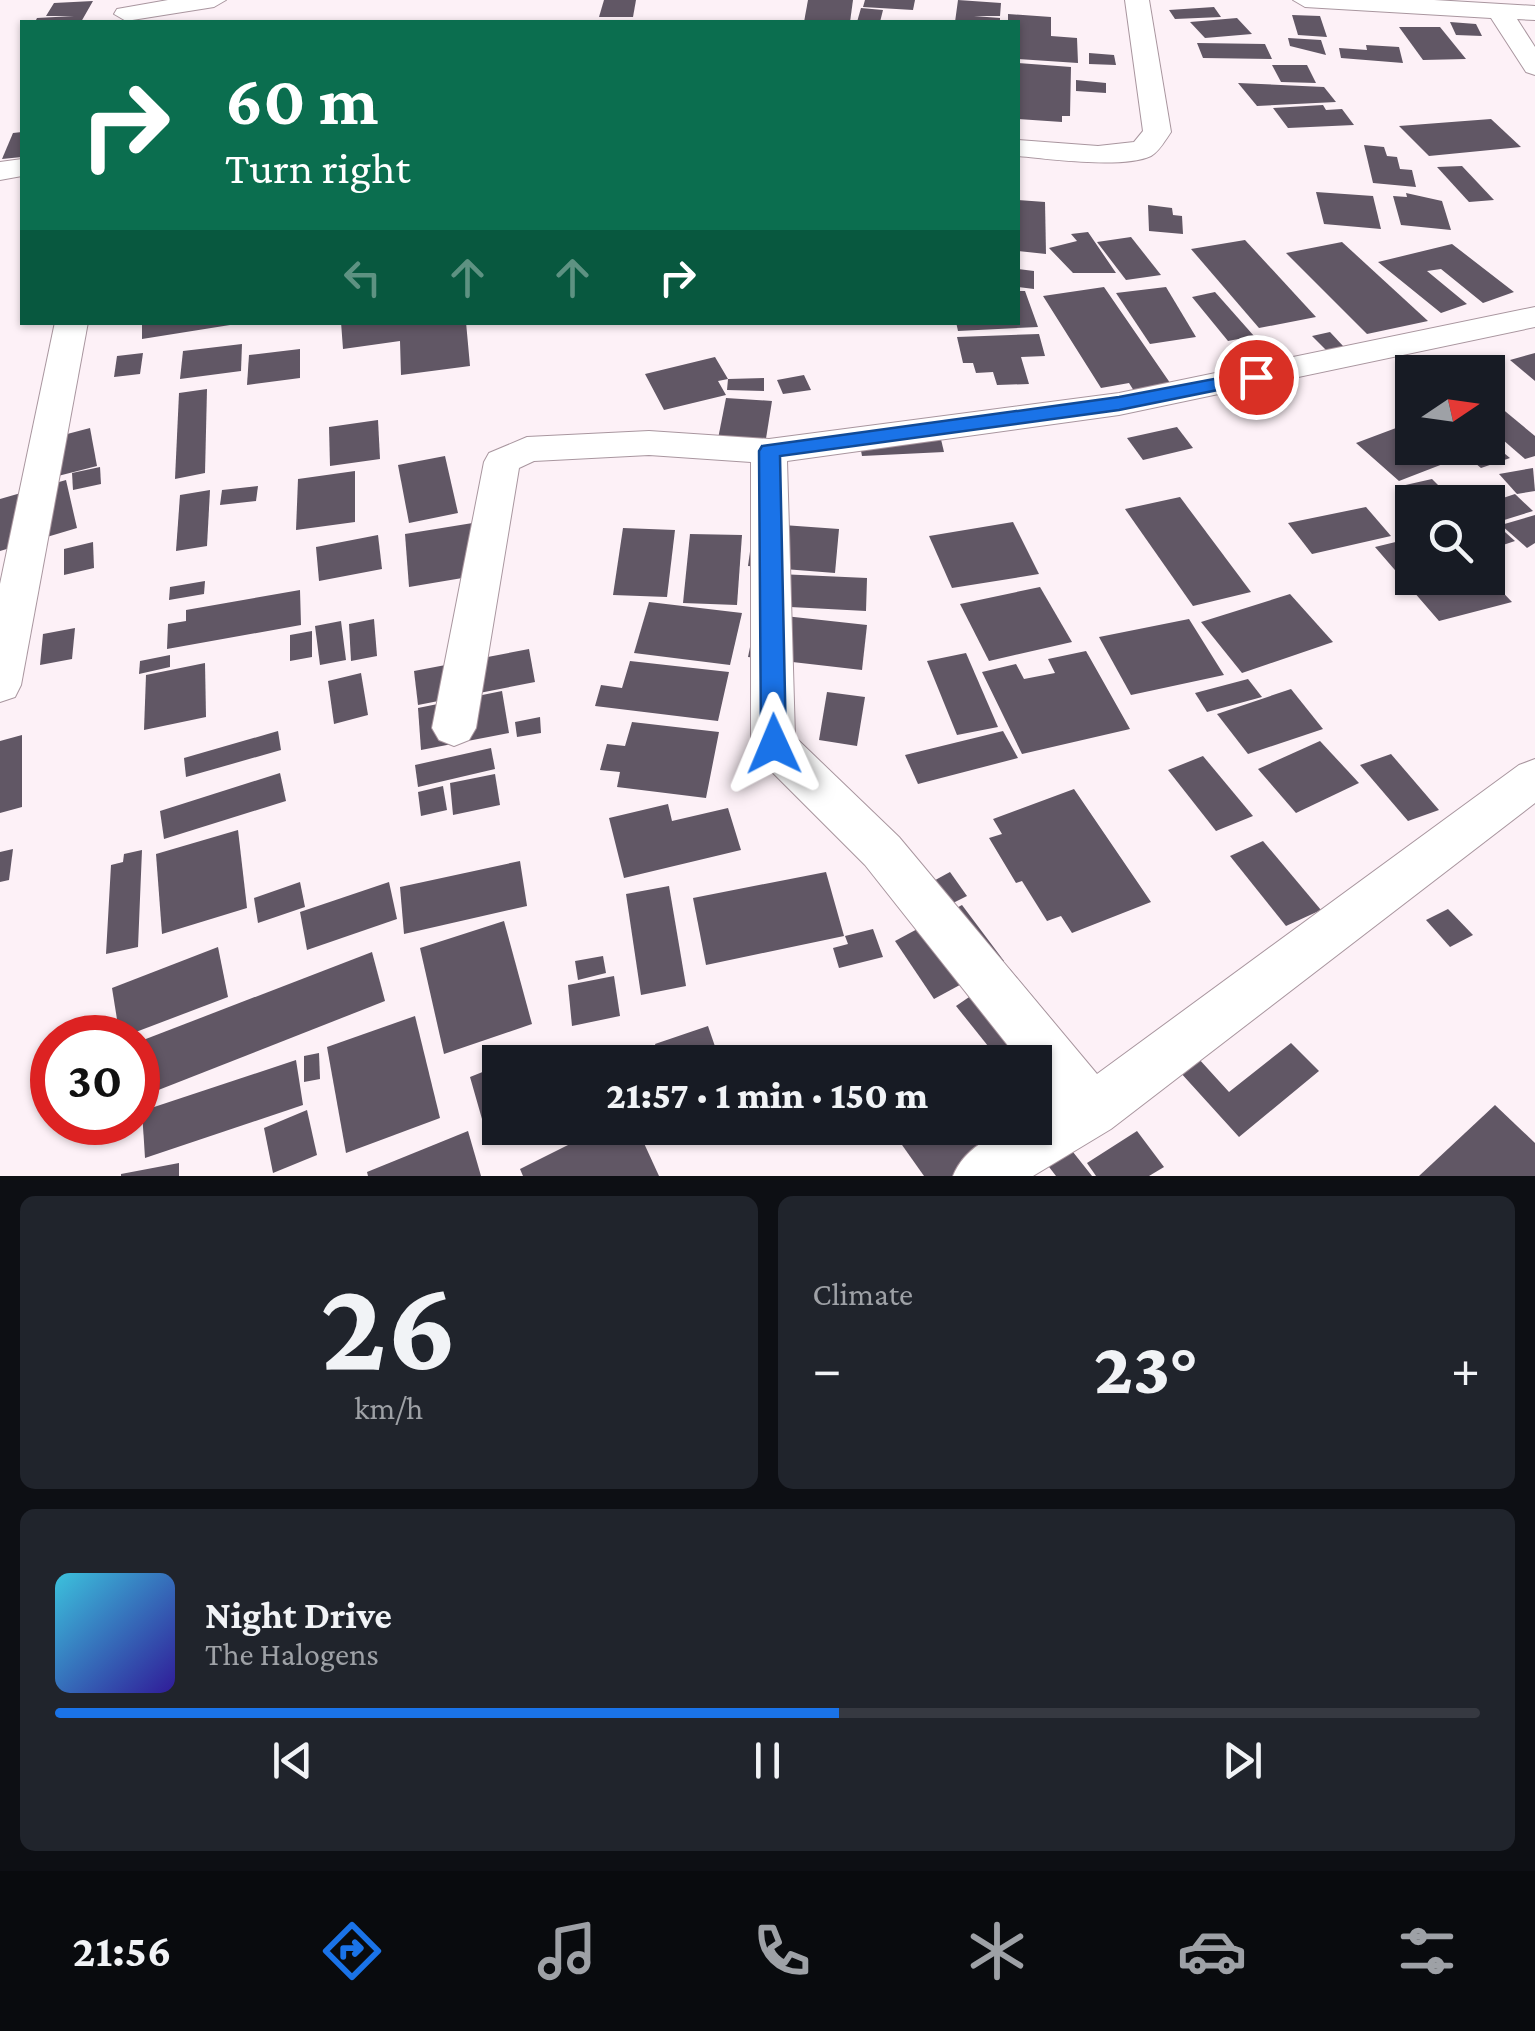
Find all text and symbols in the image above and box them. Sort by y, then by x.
icon: right [60,60,190,190]
text: 60 m [225,61,378,139]
text: Turn right [225,143,410,193]
icon: left [335,250,390,305]
icon: ahead [440,250,495,305]
icon: ahead [545,250,600,305]
icon: right [650,250,705,305]
pin [1214,335,1299,420]
icon: arrive [1229,350,1284,405]
north arrow [1395,355,1505,465]
map controls [1395,355,1505,595]
button: search [1395,485,1505,595]
position arrow [722,692,826,796]
speed limit sign: 30 [30,1015,160,1145]
text: 21:57 · 1 min · 150 m [606,1074,928,1116]
text: 26 [320,1252,457,1397]
text: Climate [813,1276,913,1312]
text: 23° [1094,1326,1199,1409]
text: − [813,1338,842,1399]
text: + [1451,1338,1480,1399]
text: km/h [354,1390,423,1426]
text: Night Drive [205,1594,392,1636]
text: The Halogens [205,1636,379,1672]
icon: previous [265,1733,320,1788]
icon: pause [740,1733,795,1788]
icon: next [1215,1733,1270,1788]
icon: directions [317,1916,387,1986]
icon: music [532,1916,602,1986]
icon: phone [747,1916,817,1986]
icon: climate [962,1916,1032,1986]
icon: car [1177,1916,1247,1986]
icon: filters [1392,1916,1462,1986]
text: 21:56 [73,1926,171,1976]

